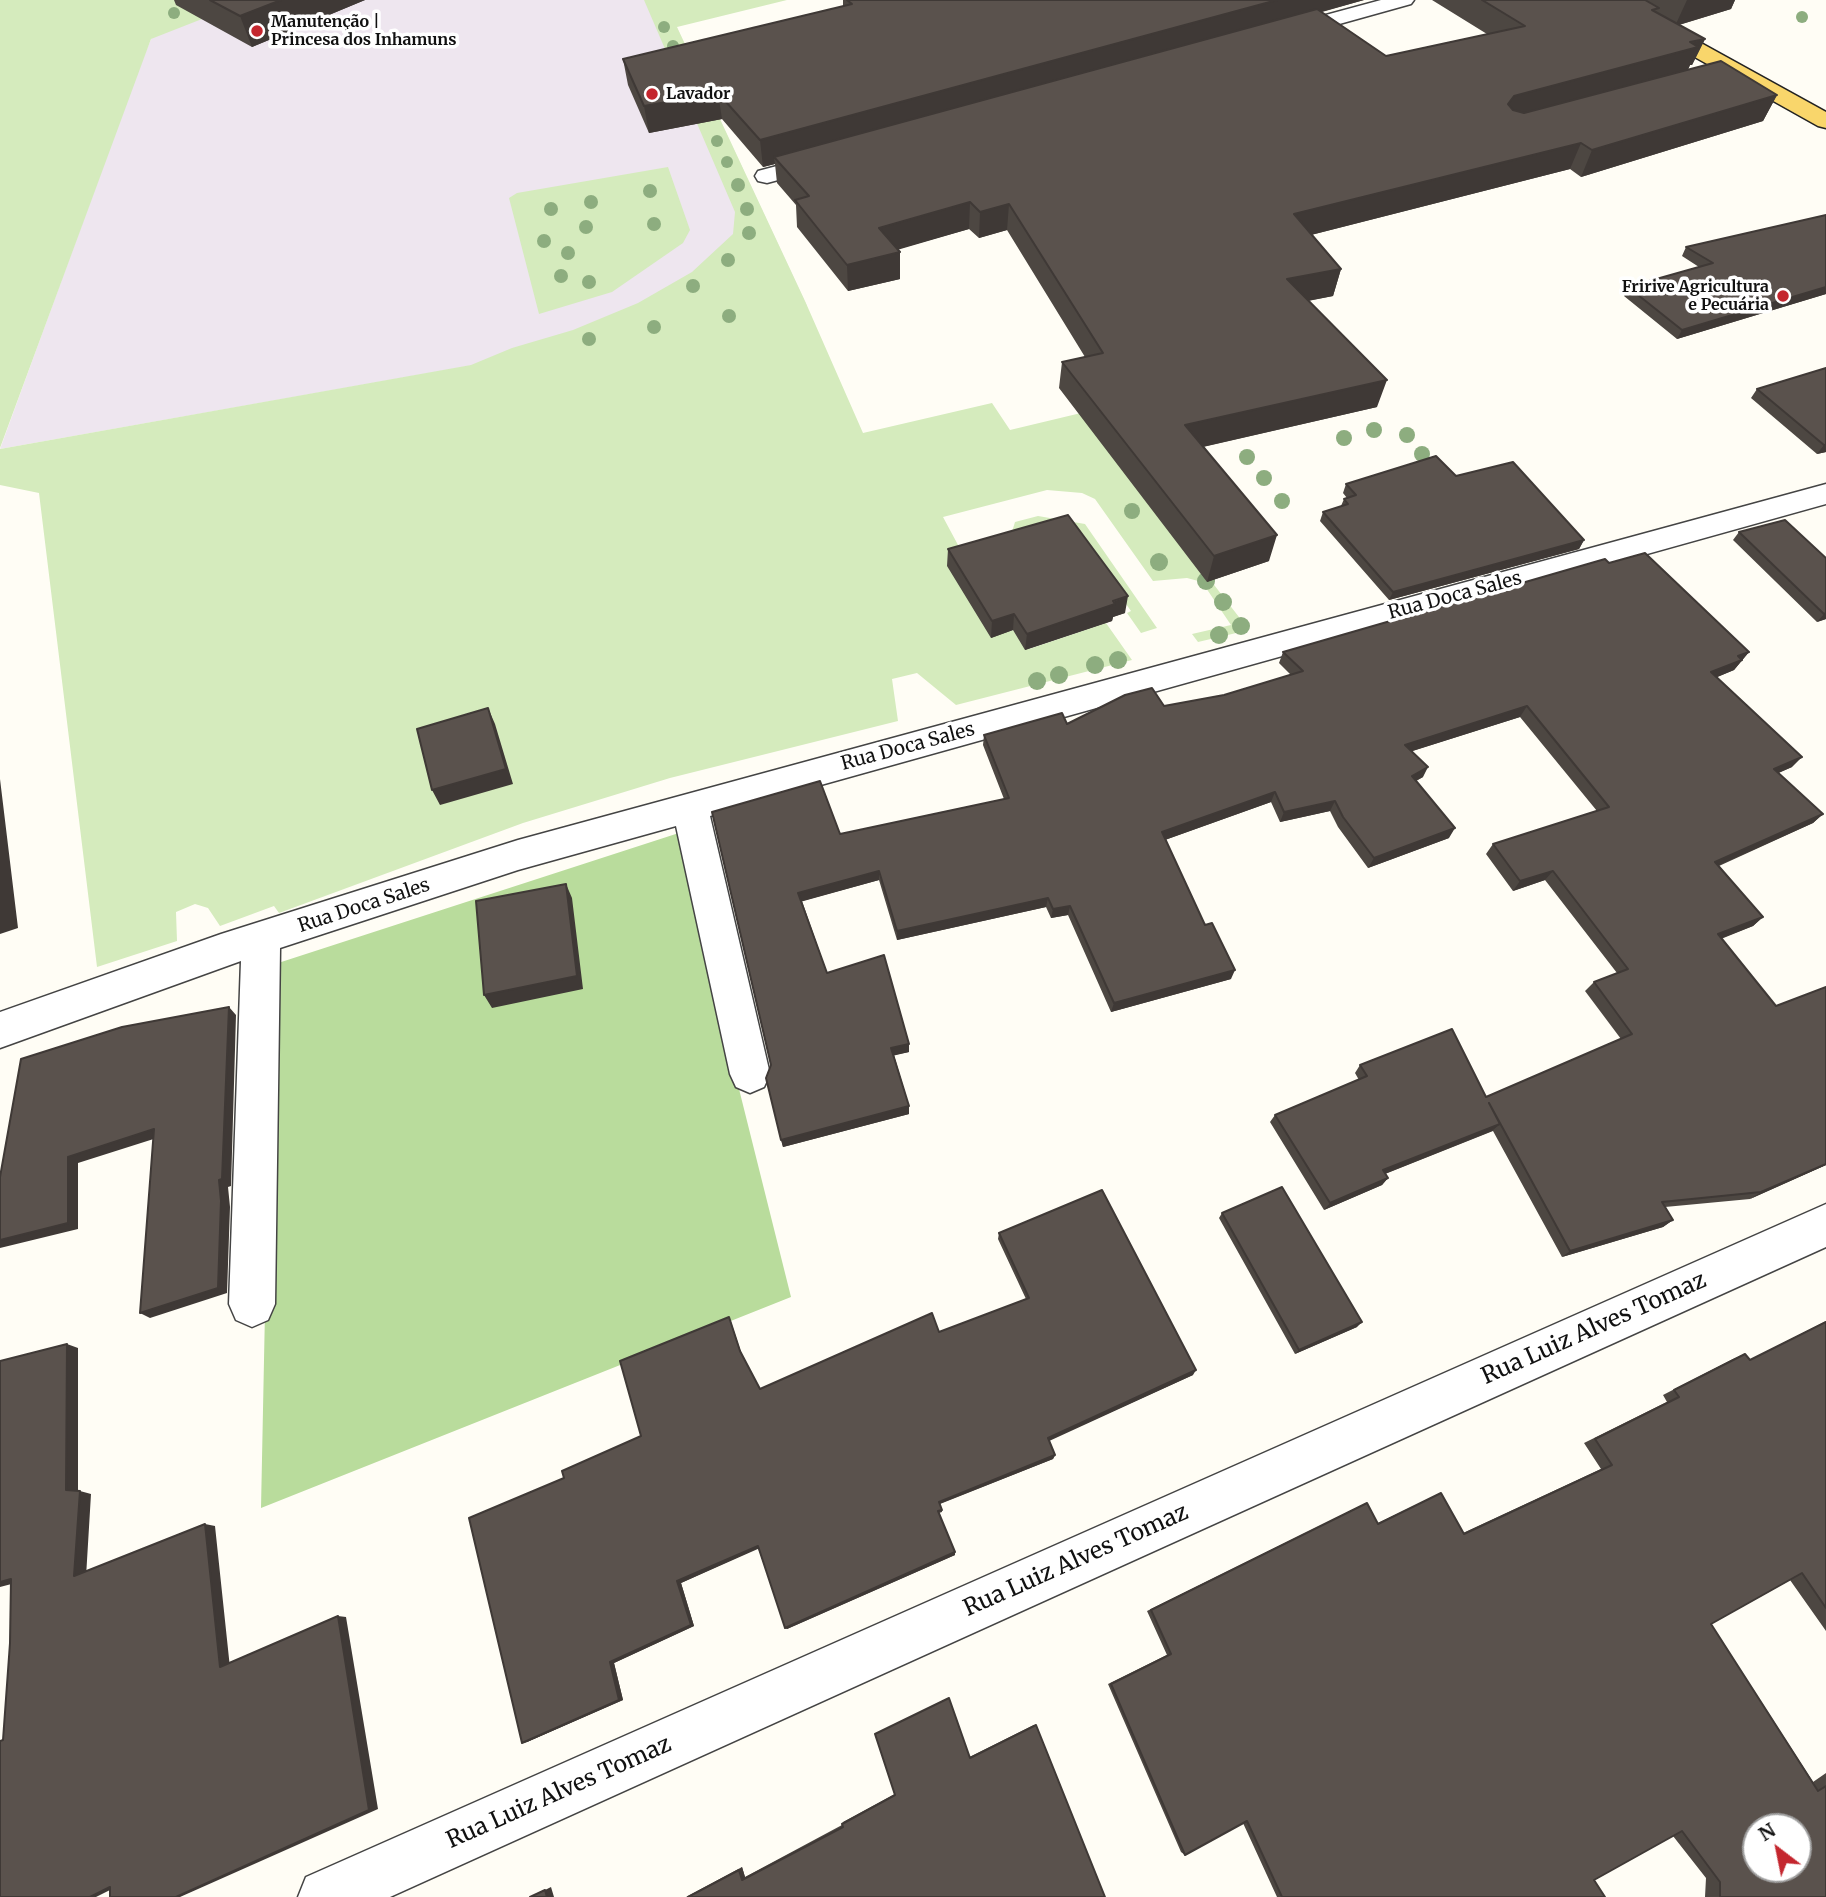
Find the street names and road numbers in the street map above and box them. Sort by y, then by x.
street label: Rua Doca Sales [1386,567,1524,625]
street label: Rua Doca Sales [839,718,977,776]
street label: Rua Doca Sales [295,874,433,938]
street label: Rua Luiz Alves Tomaz [1477,1267,1711,1391]
street label: Rua Luiz Alves Tomaz [959,1499,1193,1623]
street label: Rua Luiz Alves Tomaz [442,1731,676,1855]

